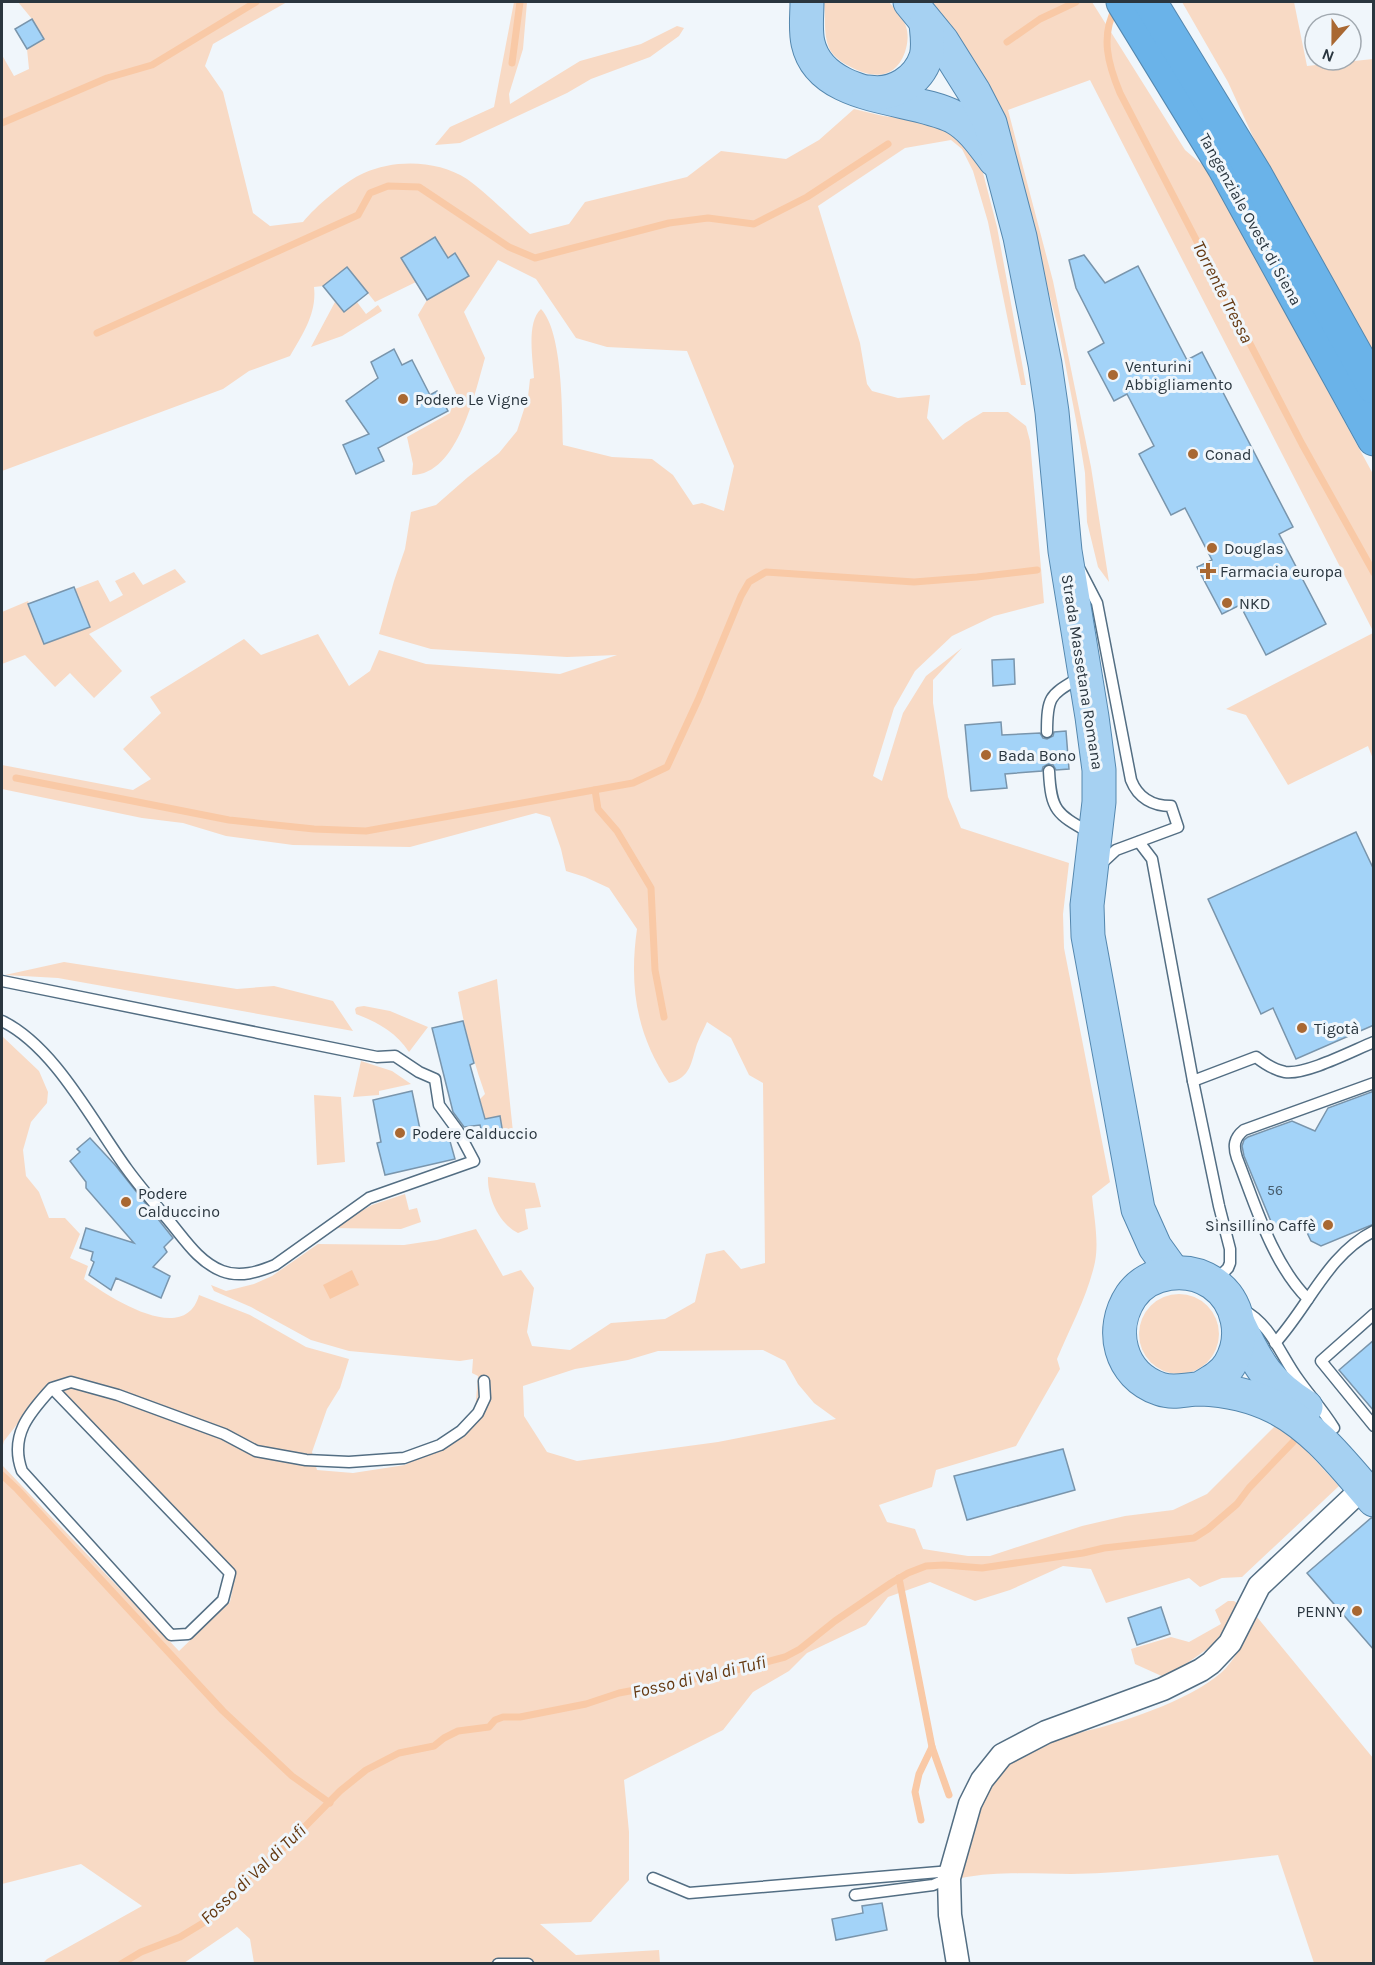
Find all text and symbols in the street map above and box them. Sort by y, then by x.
north arrow [1303,12,1363,72]
text: N [1319,45,1337,66]
street label: Tangenziale Ovest di Siena [1195,130,1306,309]
water label: Torrente Tressa [1188,237,1258,347]
place label: Venturini Abbigliamento [1125,357,1233,394]
marker: Venturini Abbigliamento [1106,368,1120,382]
place label: Podere Le Vigne [415,390,528,409]
marker: Podere Le Vigne [396,392,410,406]
place label: Conad [1205,445,1252,464]
marker: Conad [1186,447,1200,461]
place label: Douglas [1224,539,1284,558]
marker: Douglas [1205,541,1219,555]
place label: Farmacia europa [1220,562,1343,581]
marker: Farmacia europa [1201,564,1215,578]
street label: Strada Massetana Romana [1058,573,1107,771]
place label: NKD [1239,594,1270,613]
marker: NKD [1220,596,1234,610]
place label: Bada Bono [998,746,1076,765]
marker: Bada Bono [979,748,993,762]
place label: Tigotà [1314,1019,1359,1038]
marker: Tigotà [1295,1021,1309,1035]
place label: Podere Calduccio [412,1124,537,1143]
marker: Podere Calduccio [393,1126,407,1140]
house number: 56 [1267,1182,1283,1199]
place label: Podere Calduccino [138,1184,220,1221]
marker: Podere Calduccino [119,1195,133,1209]
place label: Sinsillino Caffè [1205,1216,1316,1235]
marker: Sinsillino Caffè [1321,1218,1335,1232]
place label: PENNY [1296,1602,1345,1621]
marker: PENNY [1350,1604,1364,1618]
water label: Fosso di Val di Tufi [630,1651,768,1703]
water label: Fosso di Val di Tufi [196,1819,310,1929]

